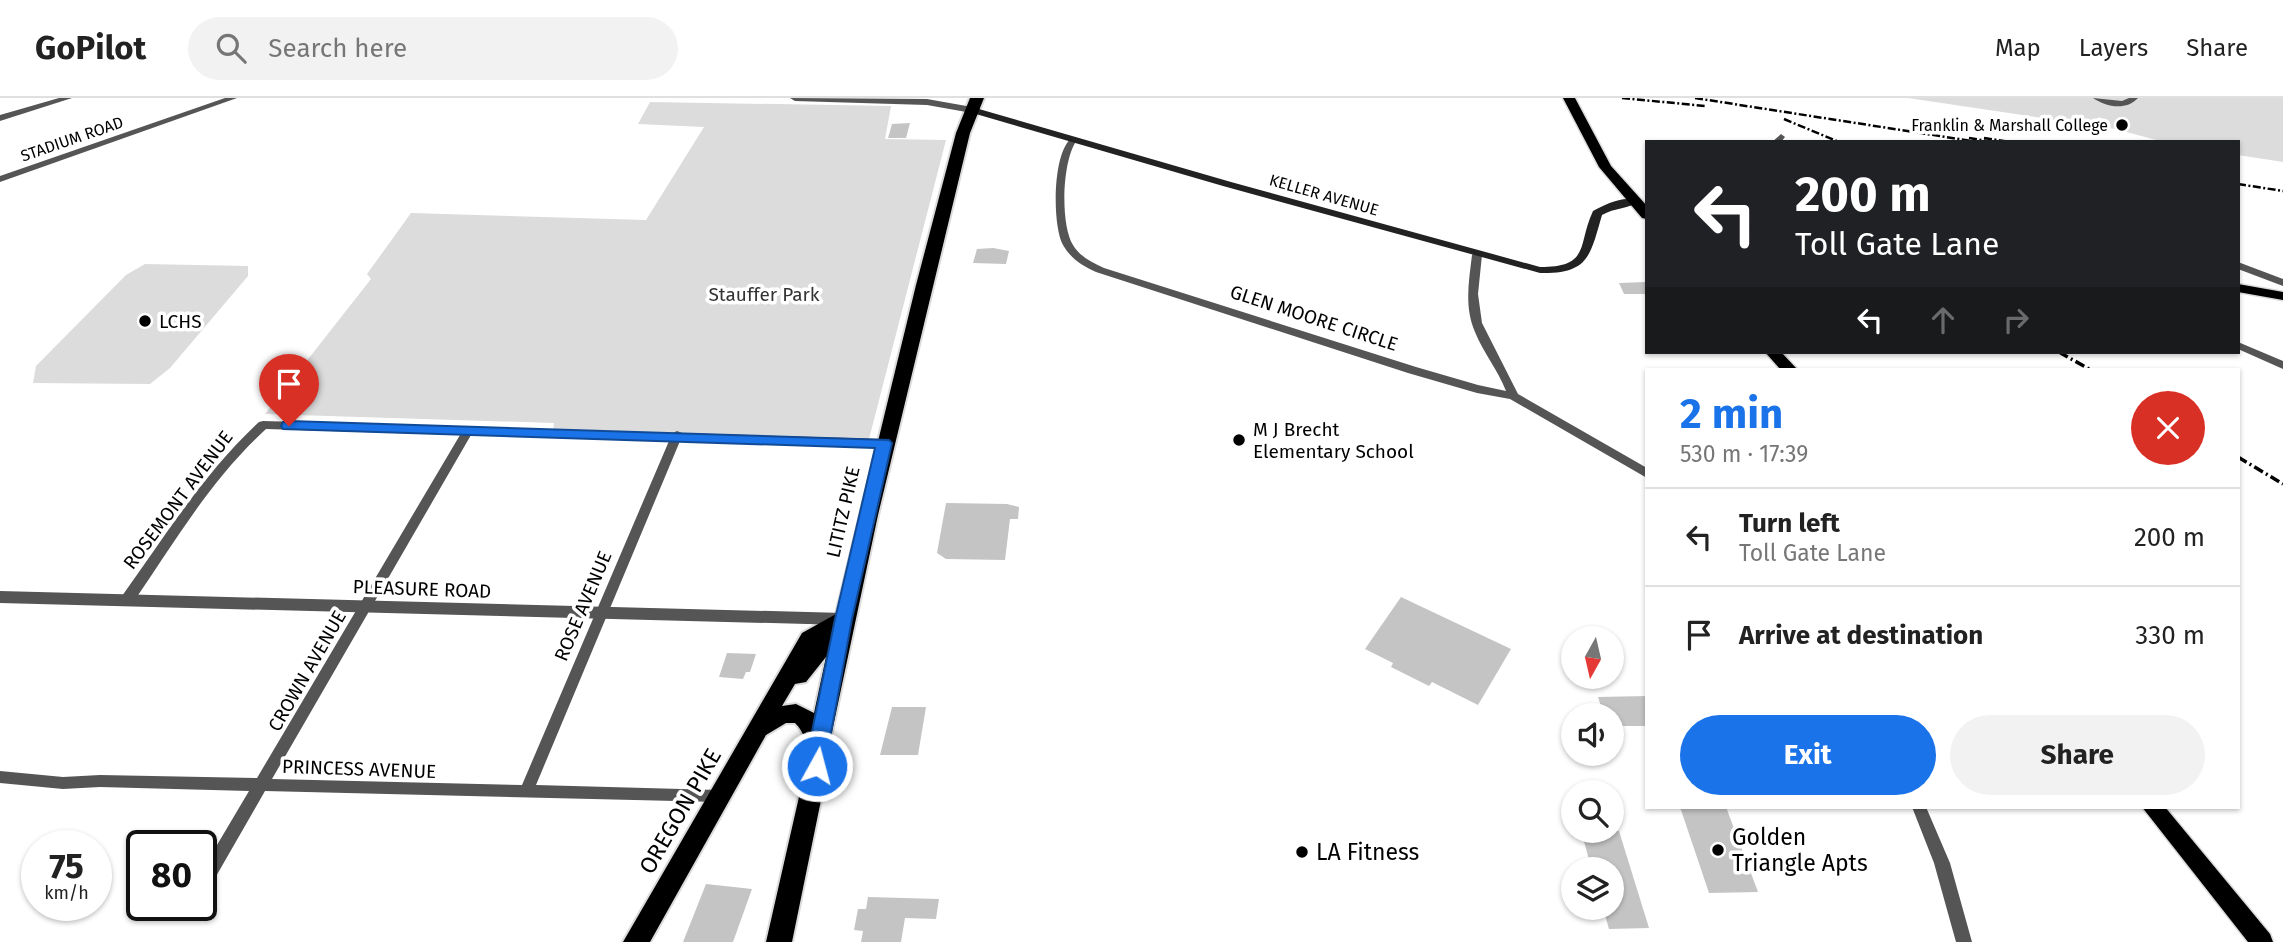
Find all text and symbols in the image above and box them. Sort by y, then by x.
search box [188,17,678,80]
text: GoPilot [35,28,146,68]
icon: search [212,29,250,67]
text: Search here [268,33,407,64]
text: Map [1995,34,2041,62]
text: Layers [2079,34,2148,62]
text: Share [2186,34,2248,62]
street label: STADIUM ROAD [18,113,126,165]
place label: Franklin & Marshall College [1911,116,2108,135]
marker: Franklin & Marshall College [2114,117,2130,133]
text: 200 m [1795,165,1931,224]
icon: left [1680,168,1771,259]
street label: KELLER AVENUE [1267,170,1381,220]
text: Toll Gate Lane [1795,225,2000,263]
street label: GLEN MOORE CIRCLE [1227,280,1401,356]
park label: Stauffer Park [708,283,820,306]
icon: left [1851,301,1889,339]
icon: ahead [1924,301,1962,339]
icon: right [1997,301,2035,339]
place label: LCHS [159,310,202,333]
marker: LCHS [137,313,153,329]
pin [259,354,319,426]
icon: arrive [270,365,308,403]
text: 2 min [1680,389,1783,439]
button: close [2131,391,2205,465]
place label: M J Brecht Elementary School [1253,418,1414,463]
street label: ROSEMONT AVENUE [118,426,238,574]
marker: M J Brecht Elementary School [1231,432,1247,448]
text: 530 m · 17:39 [1680,440,1808,468]
street label: LITITZ PIKE [821,464,865,560]
text: Turn left [1739,508,1840,539]
icon: left [1680,518,1718,556]
text: 200 m [2134,522,2205,553]
text: Toll Gate Lane [1739,539,1886,567]
street label: ROSE AVENUE [550,548,616,664]
street label: PLEASURE ROAD [352,575,492,603]
street label: CROWN AVENUE [263,606,351,736]
icon: arrive [1680,616,1718,654]
text: Arrive at destination [1739,620,1983,651]
text: 330 m [2135,620,2205,651]
north arrow [1561,626,1624,690]
map controls [1561,626,1624,920]
button: sound [1561,703,1624,766]
button: Exit [1680,715,1936,795]
button: Share [1950,715,2205,795]
position arrow [780,729,854,803]
street label: OREGON PIKE [633,743,727,879]
street label: PRINCESS AVENUE [281,755,437,783]
button: search [1561,780,1624,843]
place label: Golden Triangle Apts [1732,823,1868,877]
speed limit sign: 80 [126,830,217,921]
place label: LA Fitness [1316,838,1419,866]
marker: Golden Triangle Apts [1710,842,1726,858]
marker: LA Fitness [1294,844,1310,860]
text: 75 [49,845,84,887]
button: layers [1561,857,1624,920]
text: km/h [44,882,89,904]

